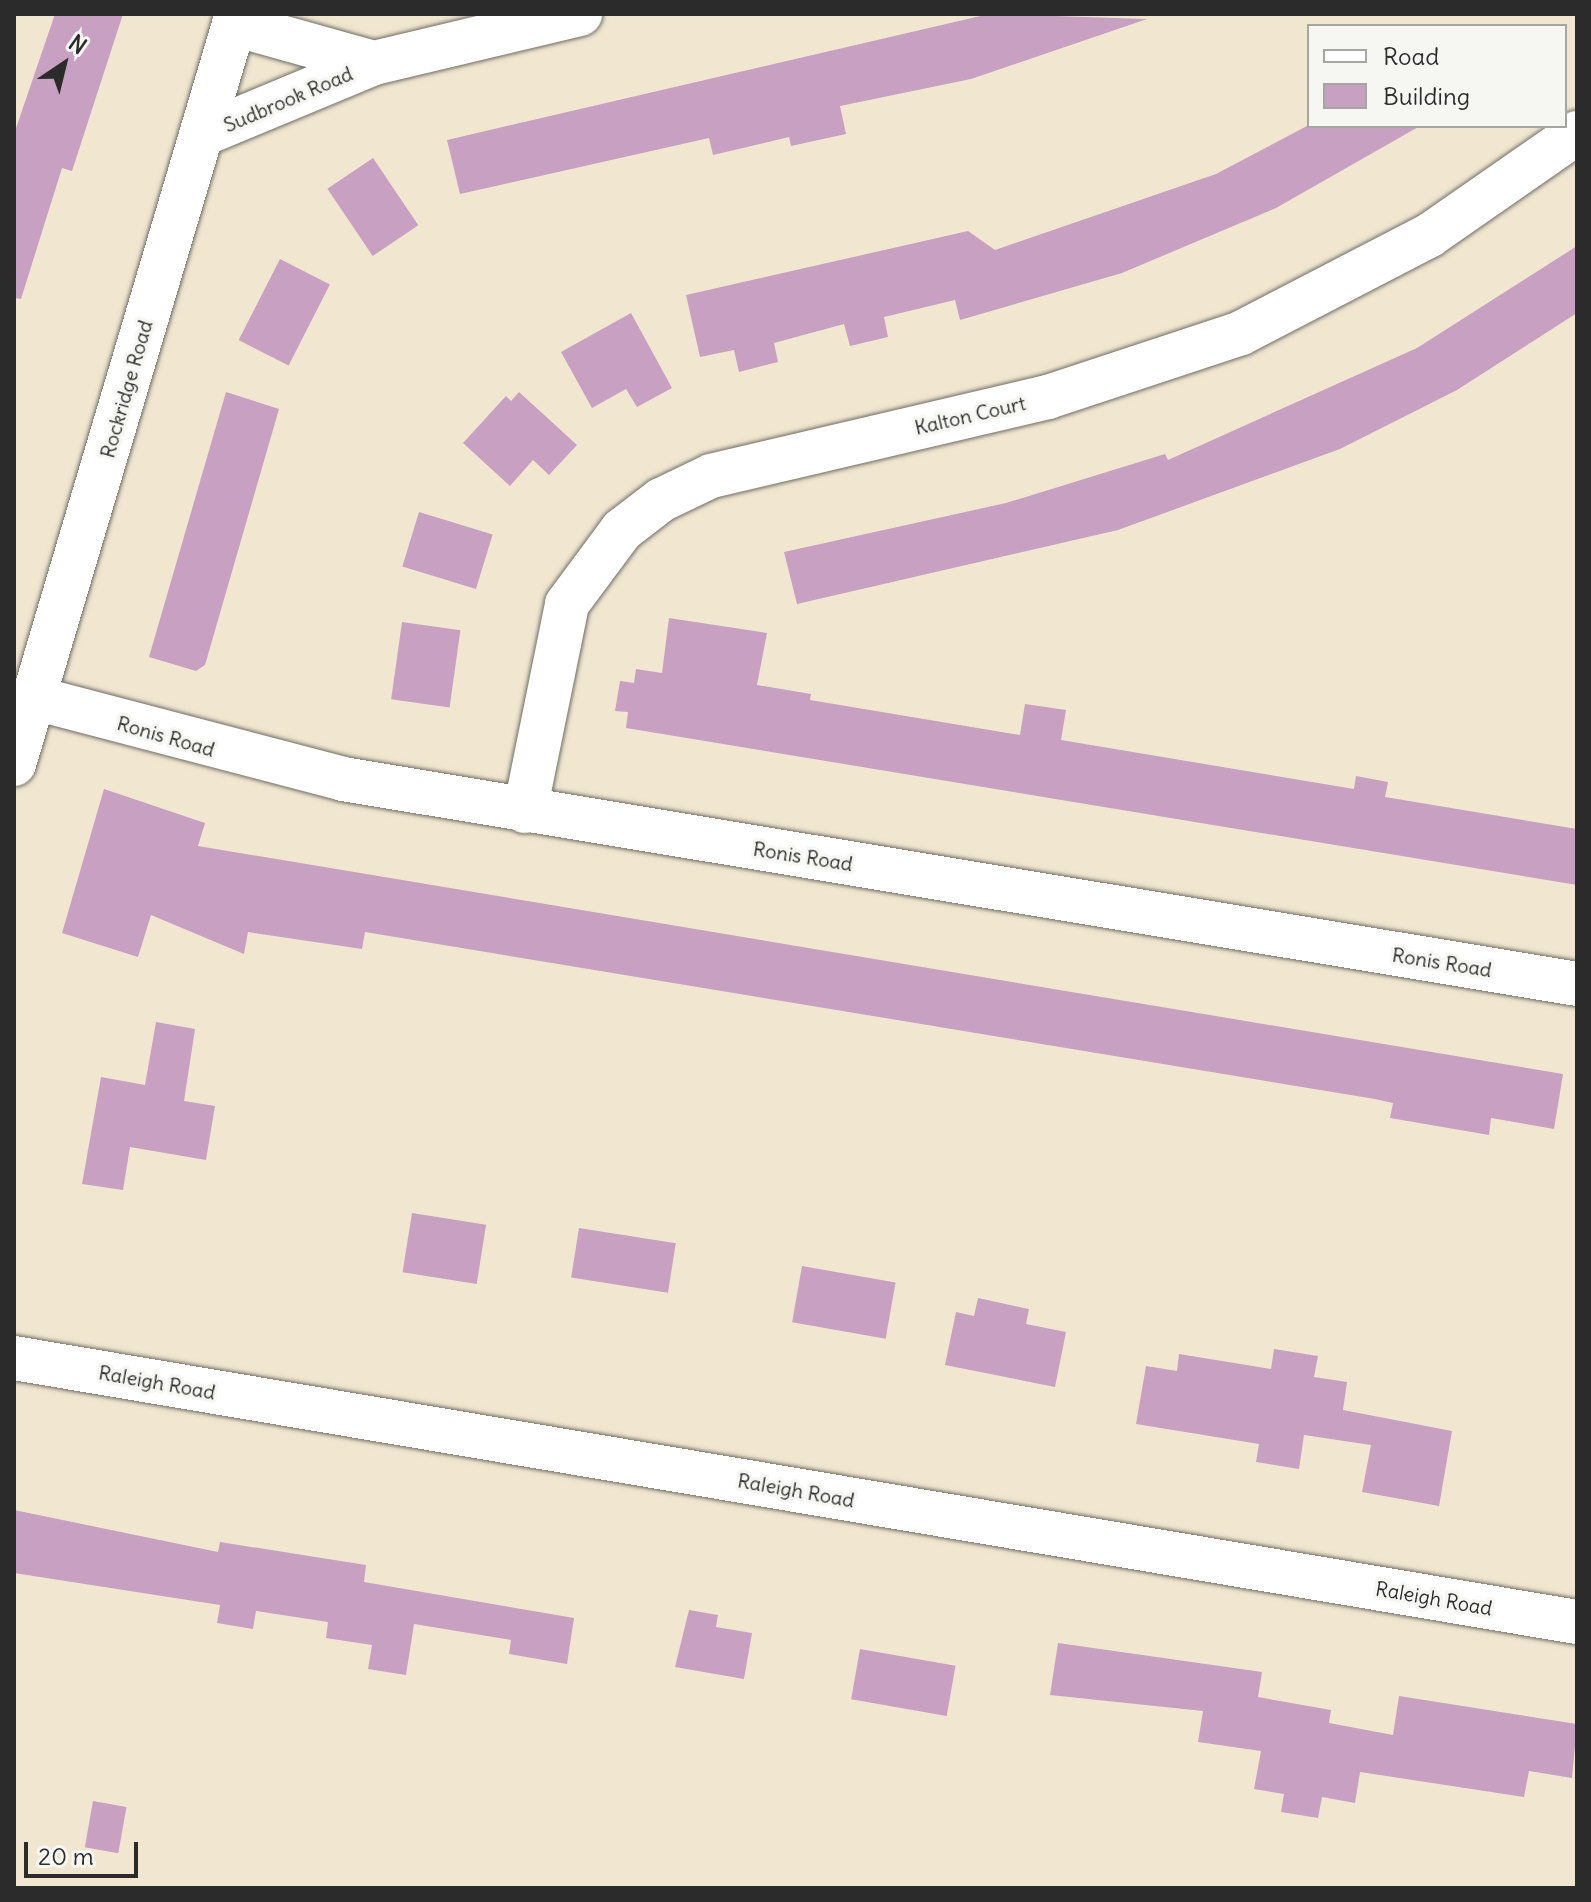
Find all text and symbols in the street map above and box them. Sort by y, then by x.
north arrow [24,24,104,104]
legend [1307,24,1567,128]
text: N [64,29,92,60]
text: Road [1383,41,1439,71]
street label: Sudbrook Road [220,61,356,137]
text: Building [1383,81,1470,111]
street label: Rockridge Road [95,317,157,461]
street label: Kalton Court [912,391,1028,439]
street label: Ronis Road [114,711,218,761]
street label: Ronis Road [751,836,855,876]
street label: Ronis Road [1390,942,1494,982]
street label: Raleigh Road [97,1360,217,1404]
street label: Raleigh Road [736,1468,856,1512]
street label: Raleigh Road [1374,1576,1494,1620]
scale bar [28,1826,142,1876]
text: 20 m [38,1841,94,1871]

